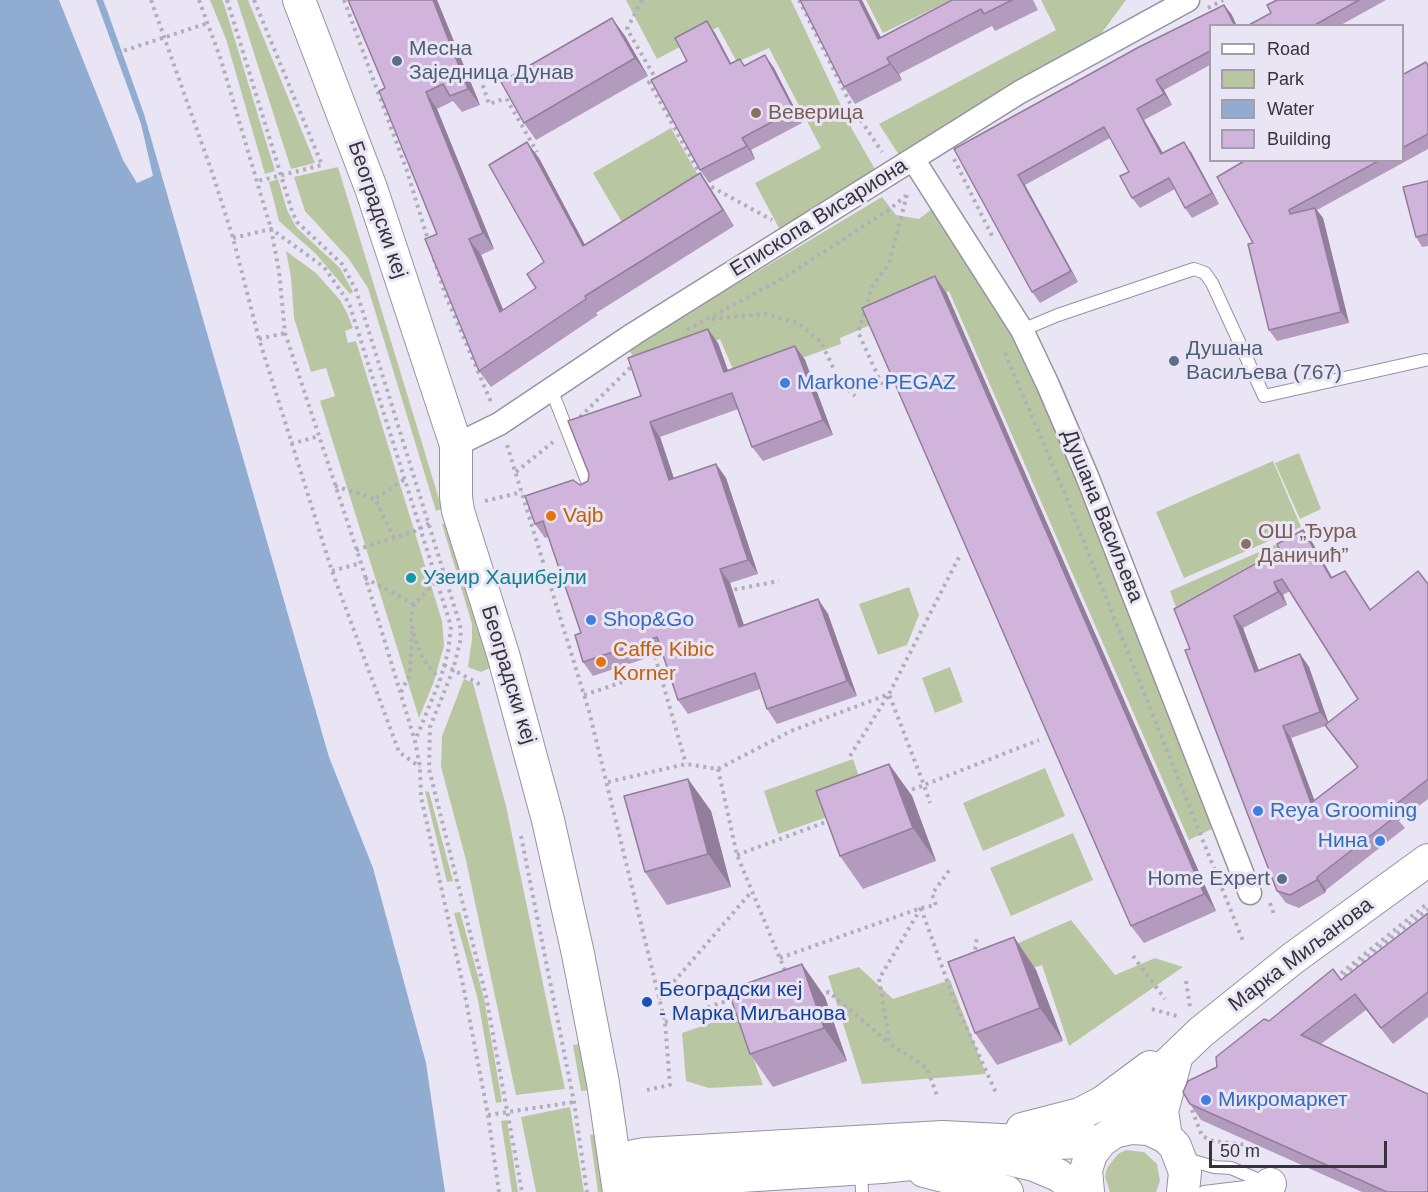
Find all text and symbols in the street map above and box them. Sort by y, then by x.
legend [1209,24,1404,162]
place label: Месна Заједница Дунав [409,36,574,86]
text: Road [1267,39,1310,59]
marker: Месна Заједница Дунав [390,54,404,68]
text: Park [1267,69,1304,89]
text: Water [1267,99,1314,119]
place label: Веверица [768,100,863,126]
marker: Веверица [749,106,763,120]
text: Building [1267,129,1331,149]
street label: Београдски кеј [342,138,412,282]
street label: Епископа Висариона [726,153,912,283]
place label: Душана Васиљева (767) [1186,336,1342,386]
marker: Душана Васиљева (767) [1167,354,1181,368]
place label: Markone PEGAZ [797,370,956,396]
marker: Markone PEGAZ [778,376,792,390]
street label: Душана Васиљева [1056,426,1148,606]
place label: Vajb [563,503,603,529]
marker: Vajb [544,509,558,523]
place label: ОШ „Ђура Даничић” [1258,519,1357,569]
marker: ОШ „Ђура Даничић” [1239,537,1253,551]
place label: Узеир Хаџибејли [423,565,587,591]
marker: Узеир Хаџибејли [404,571,418,585]
street label: Београдски кеј [475,603,541,747]
place label: Shop&Go [603,607,694,633]
marker: Shop&Go [584,613,598,627]
place label: Caffe Kibic Korner [613,637,714,687]
marker: Caffe Kibic Korner [594,655,608,669]
place label: Reya Grooming [1270,798,1417,824]
marker: Reya Grooming [1251,804,1265,818]
place label: Нина [1318,828,1368,854]
marker: Нина [1373,834,1387,848]
place label: Home Expert [1147,866,1270,892]
marker: Home Expert [1275,872,1289,886]
street label: Марка Миљанова [1224,893,1378,1017]
place label: Београдски кеј - Марка Миљанова [659,977,846,1027]
marker: Београдски кеј - Марка Миљанова [640,995,654,1009]
place label: Микромаркет [1218,1087,1348,1113]
marker: Микромаркет [1199,1093,1213,1107]
scale bar [1212,1129,1390,1167]
text: 50 m [1220,1141,1260,1161]

